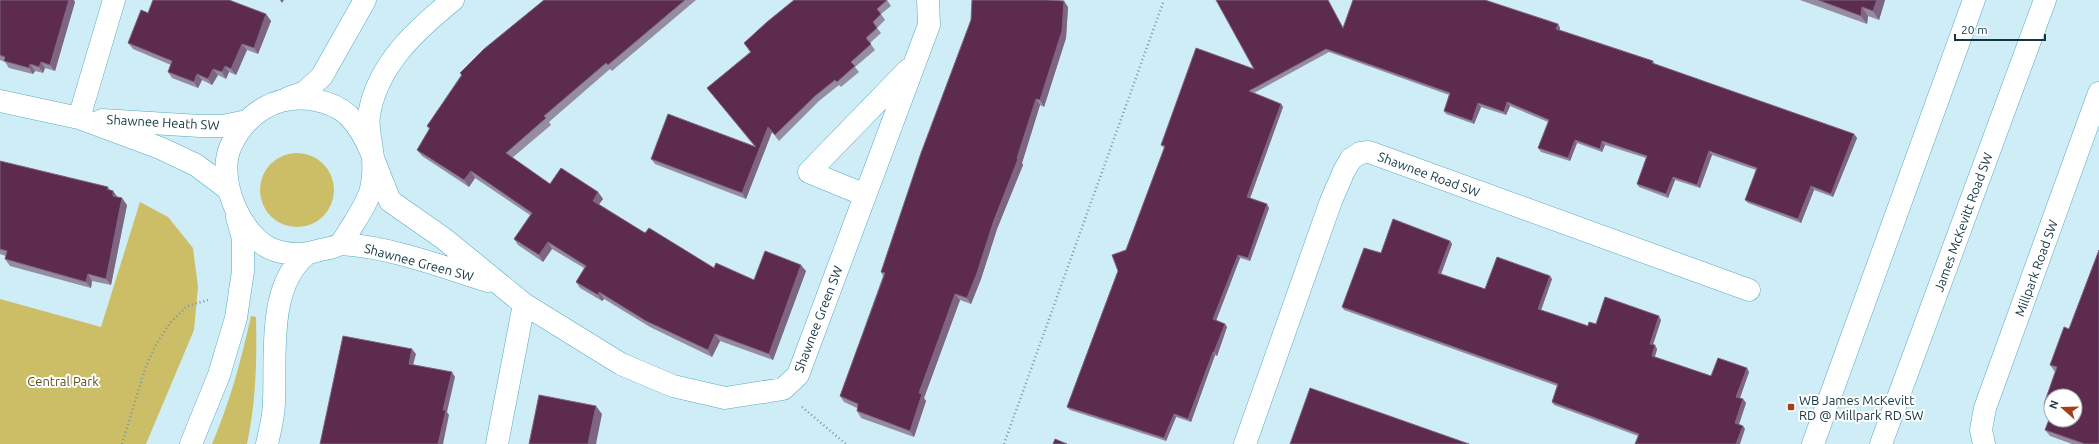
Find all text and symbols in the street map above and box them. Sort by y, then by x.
scale bar [1955,16,2045,42]
text: 20 m [1961,23,1988,36]
street label: Shawnee Heath SW [106,112,220,132]
street label: Shawnee Road SW [1376,149,1482,199]
street label: James McKevitt Road SW [1931,151,1995,293]
street label: Millpark Road SW [2012,218,2060,318]
street label: Shawnee Green SW [363,241,475,283]
street label: Shawnee Green SW [791,264,845,374]
park label: Central Park [27,374,99,388]
north arrow [2043,388,2083,428]
place label: WB James McKevitt RD @ Millpark RD SW [1799,393,1924,422]
text: N [2047,399,2061,410]
marker: WB James McKevitt RD @ Millpark RD SW [1786,402,1796,412]

